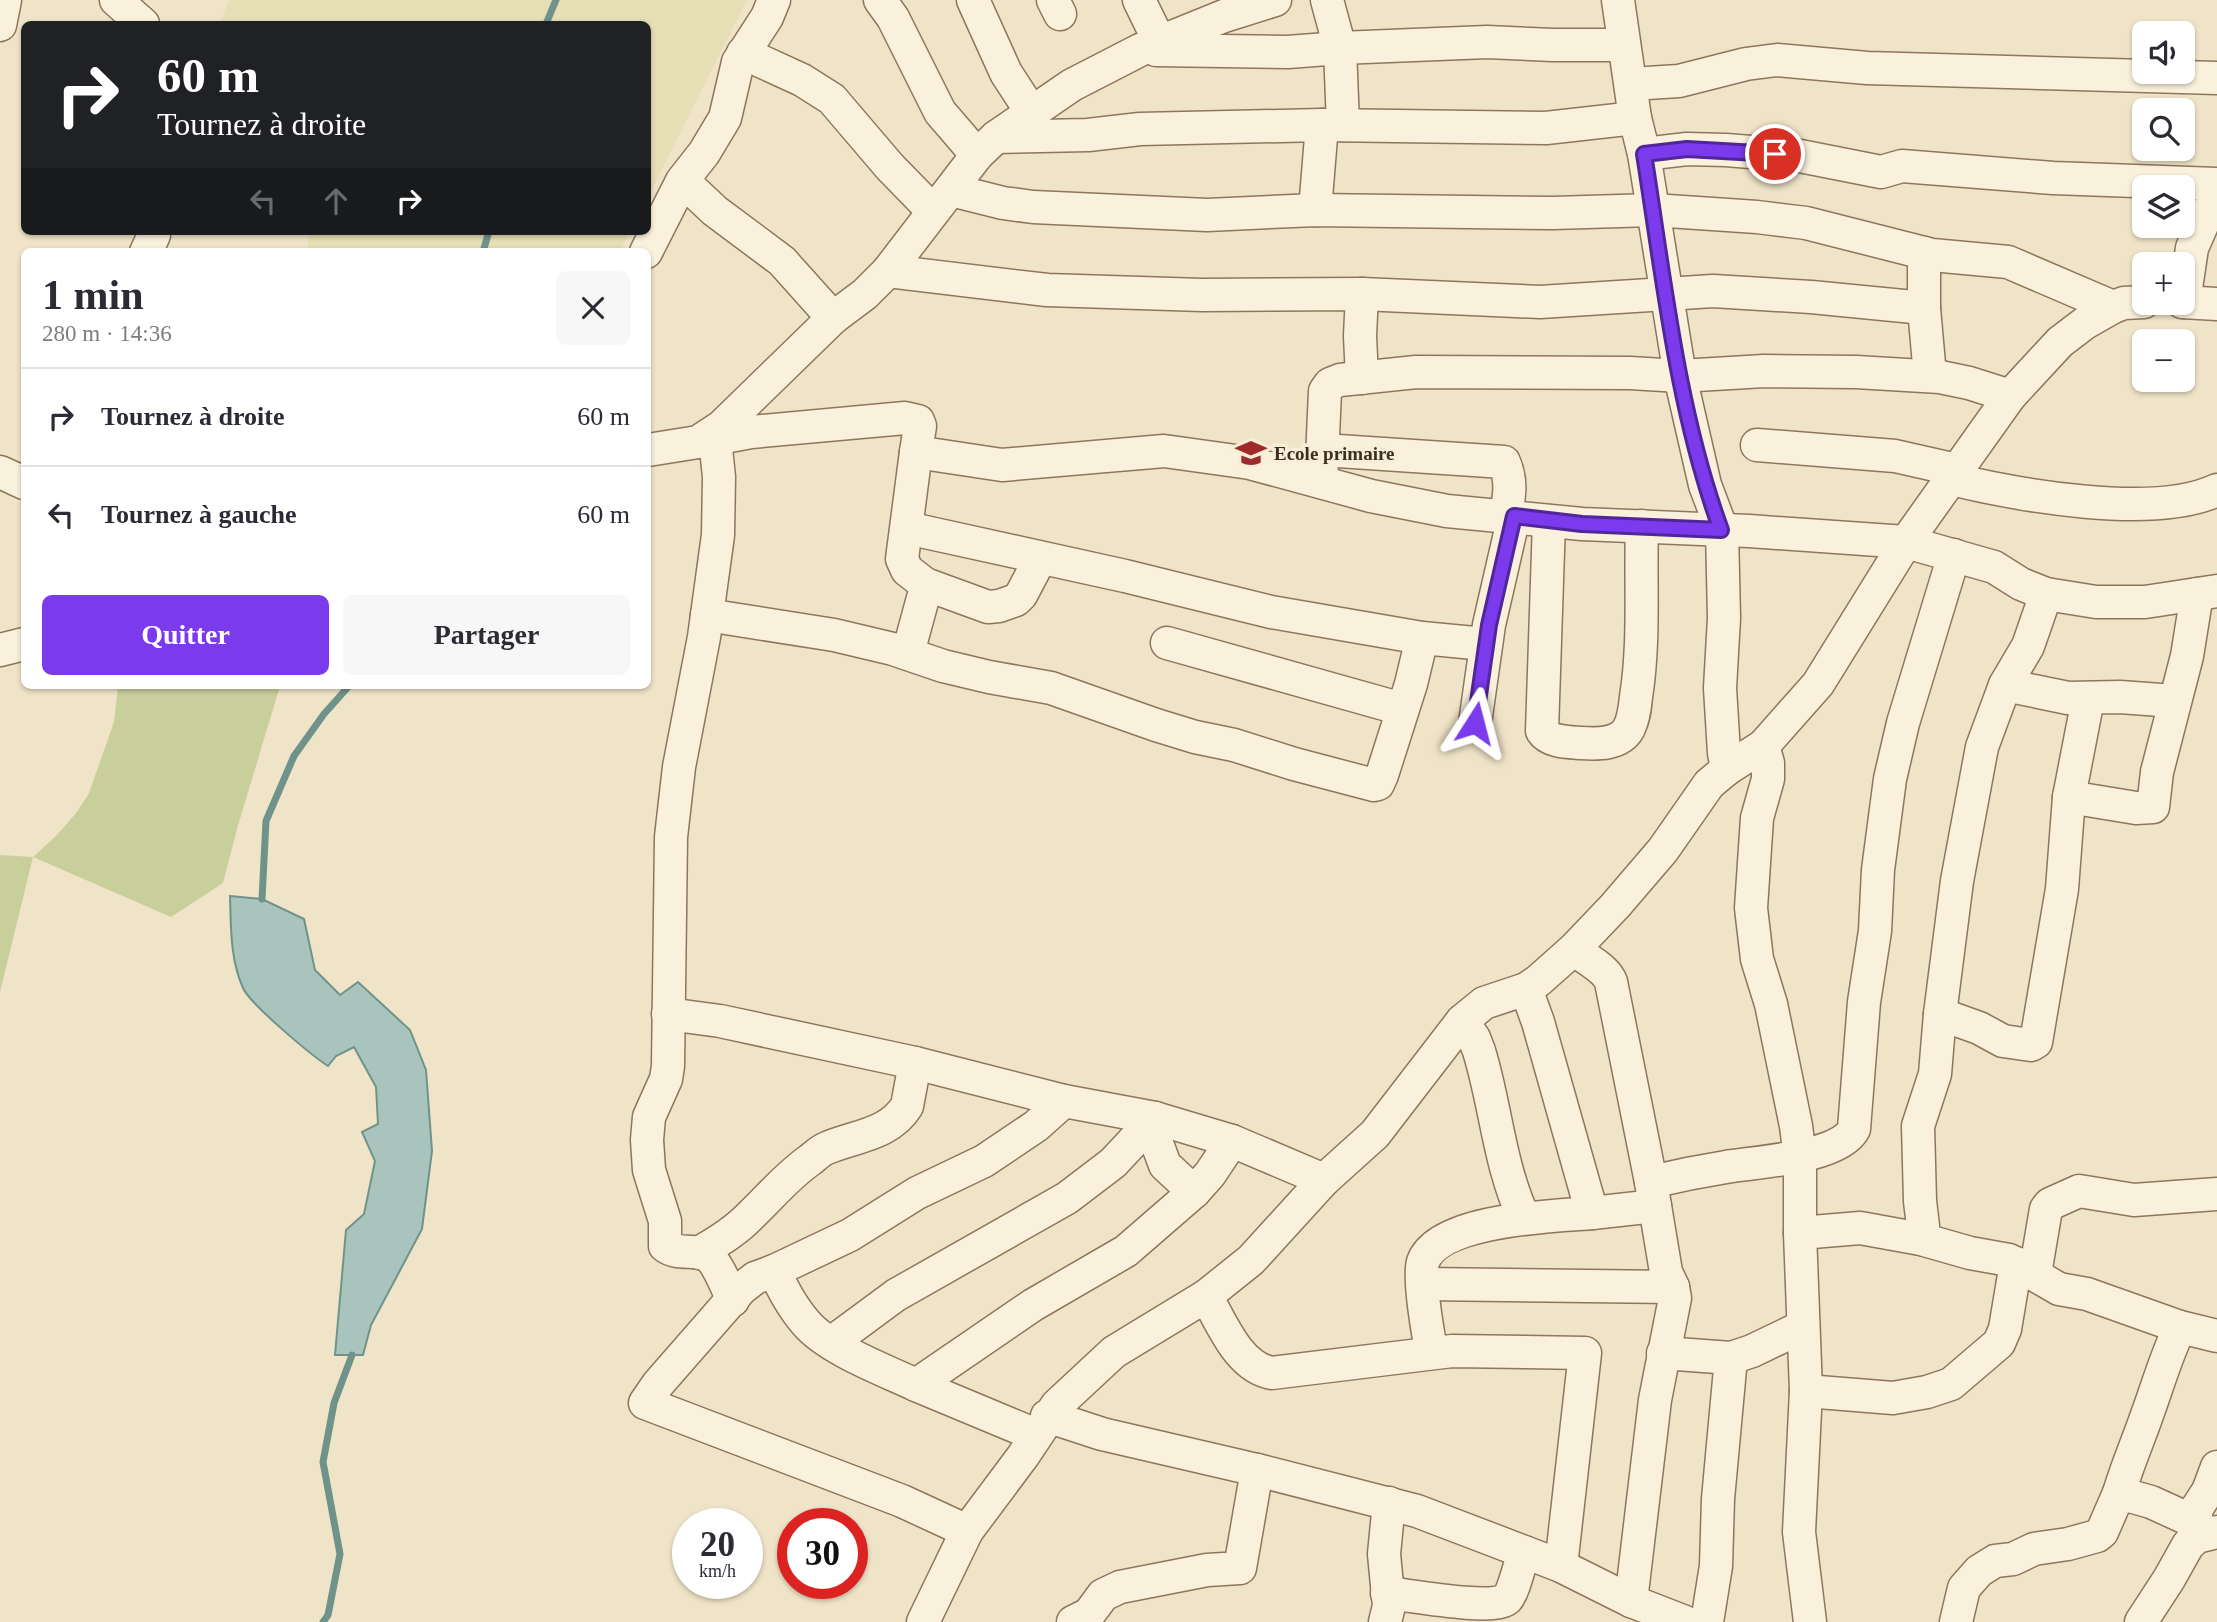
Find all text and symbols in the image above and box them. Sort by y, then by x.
map controls [2132,21,2195,392]
button: sound [2132,21,2195,84]
text: 60 m [157,48,259,103]
icon: right [42,49,133,140]
button: search [2132,98,2195,161]
text: Tournez à droite [157,106,366,142]
pin [1745,124,1805,184]
icon: arrive [1756,135,1794,173]
button: layers [2132,175,2195,238]
icon: left [244,182,282,220]
icon: ahead [317,182,355,220]
icon: right [390,182,428,220]
button: + [2132,252,2195,315]
button: close [556,271,630,345]
text: 1 min [42,272,144,318]
text: 280 m · 14:36 [42,321,172,346]
button: − [2132,329,2195,392]
icon: right [42,398,80,436]
text: Tournez à droite [101,402,284,431]
text: 60 m [577,402,630,431]
school or university icon: Ecole primaire [1234,436,1268,470]
place label: Ecole primaire [1274,443,1394,464]
icon: left [42,496,80,534]
text: Tournez à gauche [101,500,297,529]
text: 60 m [577,500,630,529]
button: Quitter [42,595,329,675]
button: Partager [343,595,630,675]
position arrow [1438,686,1512,760]
speed limit sign: 30 [777,1508,868,1599]
text: 20 [700,1525,735,1564]
text: km/h [699,1561,736,1581]

